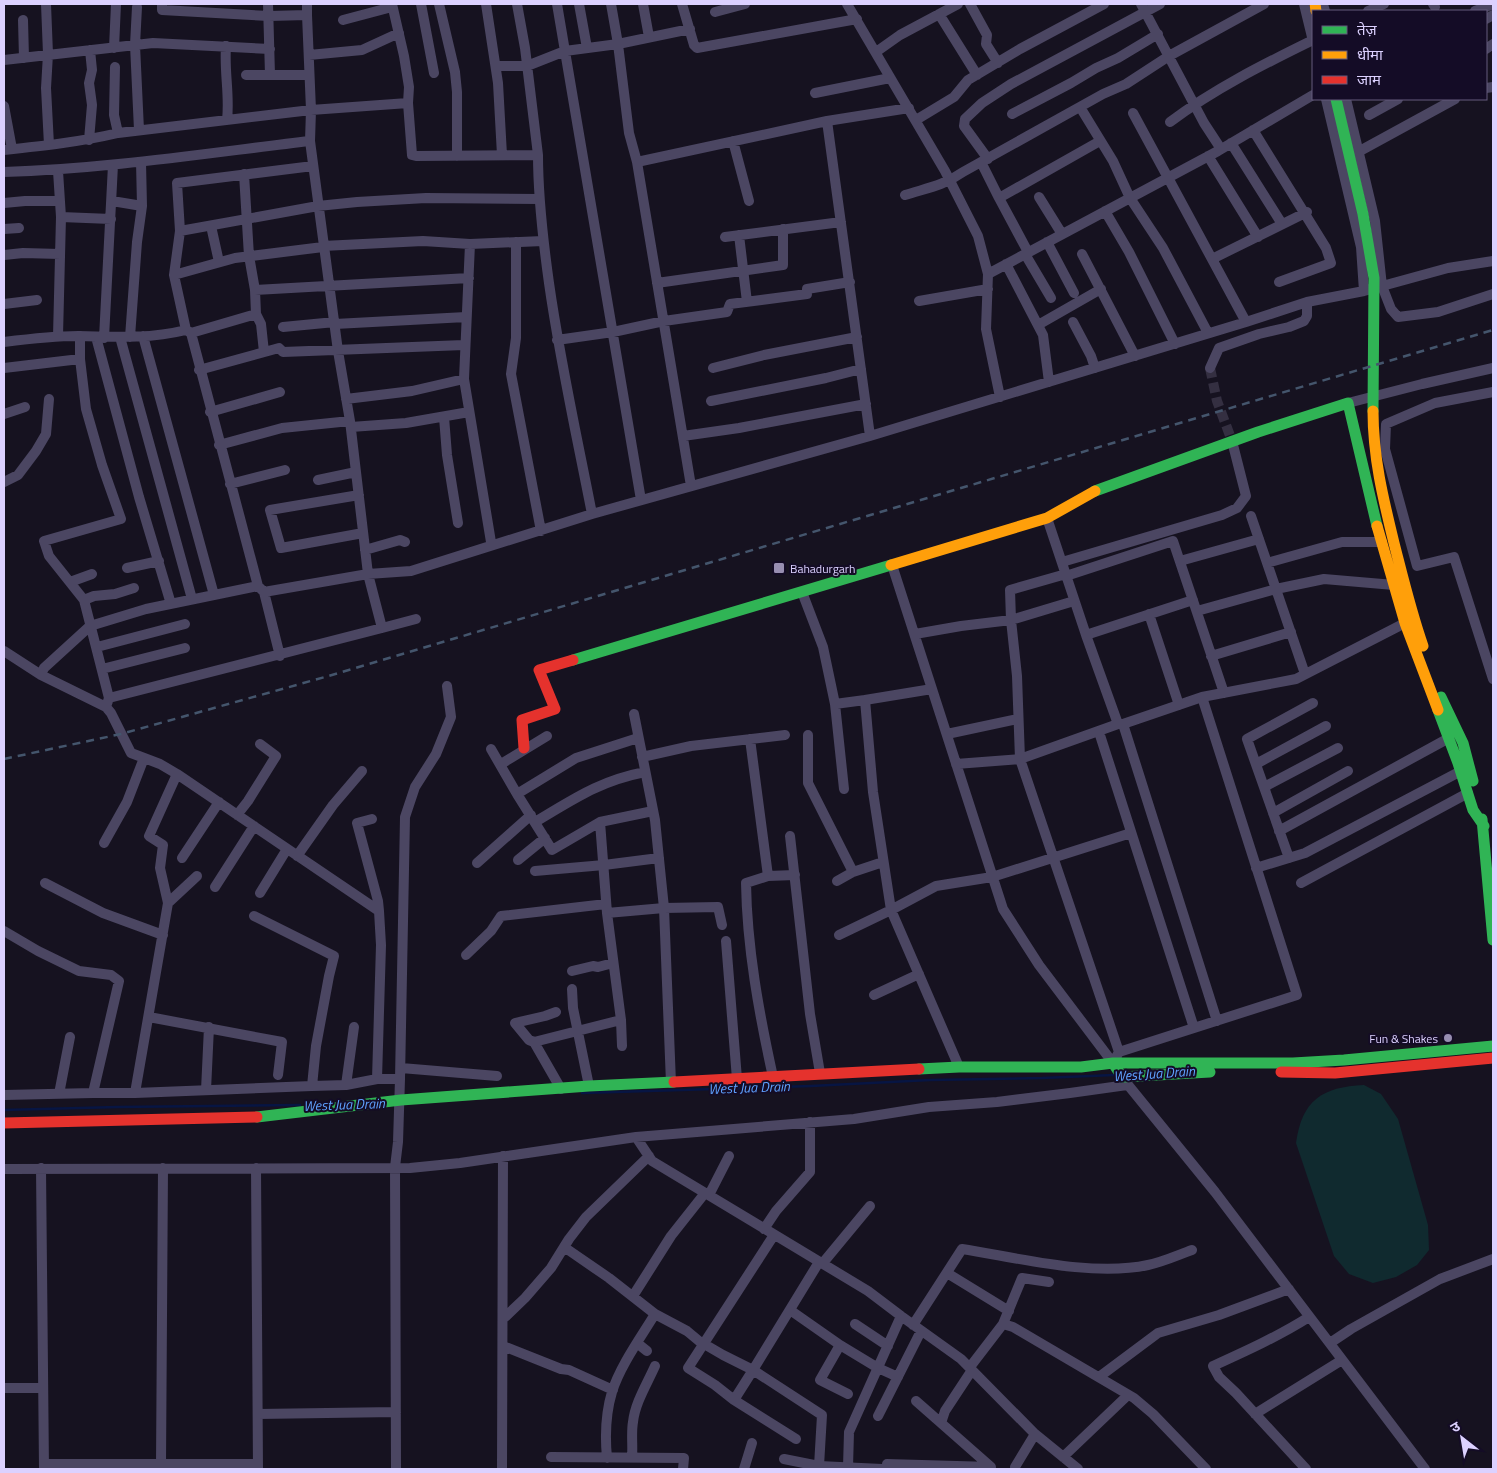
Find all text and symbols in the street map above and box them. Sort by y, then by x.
legend [1312,10,1487,100]
text: तेज़ [1357,18,1378,41]
text: धीमा [1357,43,1384,66]
text: जाम [1357,68,1382,91]
place label: Bahadurgarh [790,559,855,578]
marker: Bahadurgarh [772,561,786,575]
place label: Fun & Shakes [1369,1029,1438,1048]
marker: Fun & Shakes [1442,1032,1454,1044]
water label: West Jua Drain [1113,1060,1196,1086]
water label: West Jua Drain [708,1075,791,1099]
water label: West Jua Drain [303,1092,386,1116]
north arrow [1437,1413,1487,1463]
text: उ [1446,1415,1465,1438]

